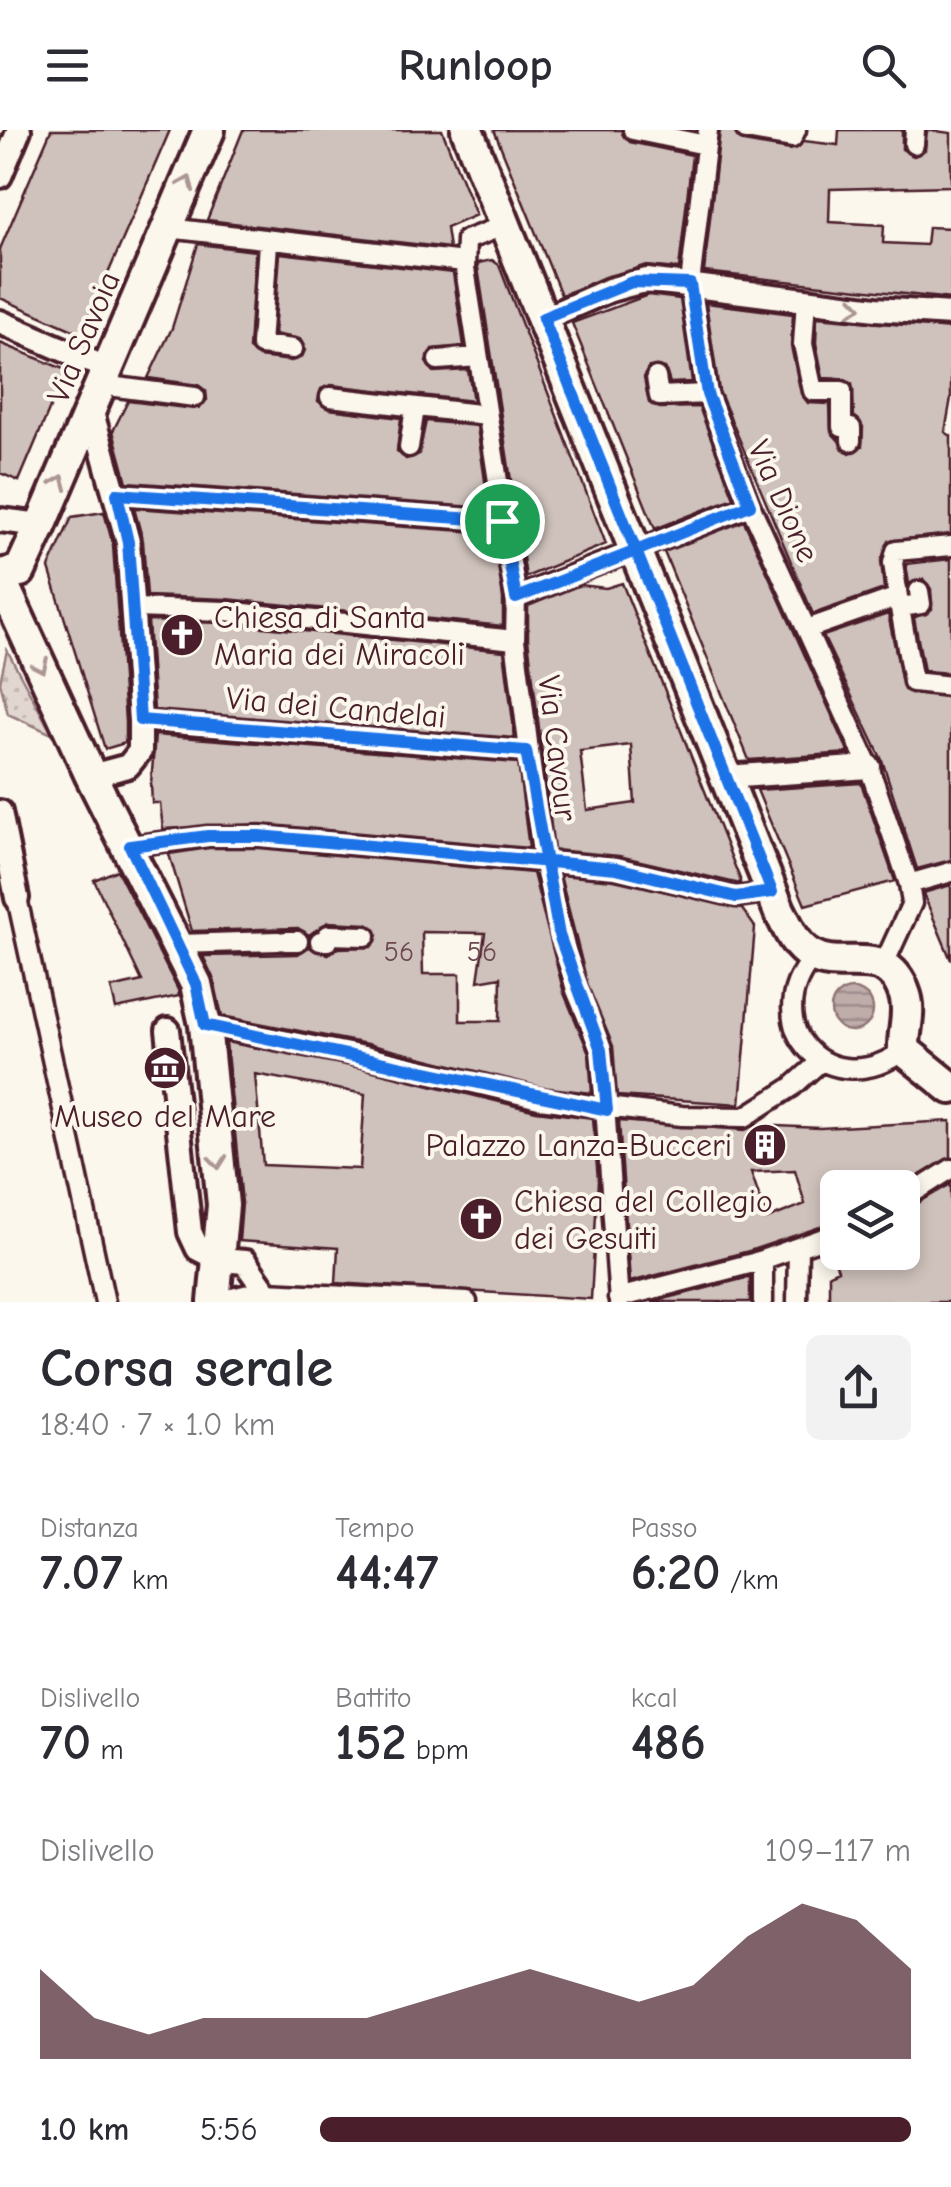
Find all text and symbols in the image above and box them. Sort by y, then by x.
icon: menu [40,38,95,93]
icon: search [856,38,911,93]
text: Runloop [398,39,553,91]
one-way arrow [175,175,195,193]
street label: Via Savoia [39,266,128,409]
one-way arrow [847,295,863,316]
street label: Via Dione [740,434,827,568]
one-way arrow [48,474,68,492]
pin [460,479,545,564]
icon: arrive [475,494,530,549]
place label: Chiesa di Santa Maria dei Miracoli [214,599,465,673]
church icon: Chiesa di Santa Maria dei Miracoli [159,612,205,658]
one-way arrow [29,656,49,674]
street label: Via Cavour [530,673,585,823]
street label: Via dei Candelai [225,679,447,736]
house number: 56 [384,936,414,968]
house number: 56 [467,936,497,968]
museum icon: Museo del Mare [142,1045,188,1091]
place label: Museo del Mare [54,1098,276,1135]
building icon: Palazzo Lanza-Bucceri [742,1122,788,1168]
place label: Palazzo Lanza-Bucceri [426,1127,732,1164]
one-way arrow [207,1154,229,1170]
map controls [820,1170,920,1270]
button: layers [820,1170,920,1270]
place label: Chiesa del Collegio dei Gesuiti [514,1183,773,1257]
church icon: Chiesa del Collegio dei Gesuiti [458,1196,504,1242]
button: share [806,1335,911,1440]
text: Corsa serale [40,1336,333,1400]
text: 18:40 · 7 × 1.0 km [40,1406,275,1443]
text: Distanza [40,1512,139,1544]
text: Tempo [335,1512,415,1544]
text: Passo [631,1512,698,1544]
text: 7.07 [40,1544,123,1602]
text: 44:47 [335,1544,439,1602]
text: 6:20 [631,1544,721,1602]
text: km [123,1564,169,1596]
text: /km [721,1564,779,1596]
text: Dislivello [40,1682,140,1714]
text: Battito [335,1682,412,1714]
text: kcal [631,1682,678,1714]
text: 70 [40,1714,91,1772]
text: 152 [335,1714,406,1772]
text: 486 [631,1714,706,1772]
text: m [91,1734,124,1766]
text: bpm [406,1734,469,1766]
text: Dislivello [40,1832,155,1869]
text: 109–117 m [765,1832,911,1869]
text: 1.0 km [40,2111,129,2148]
text: 5:56 [200,2111,258,2148]

